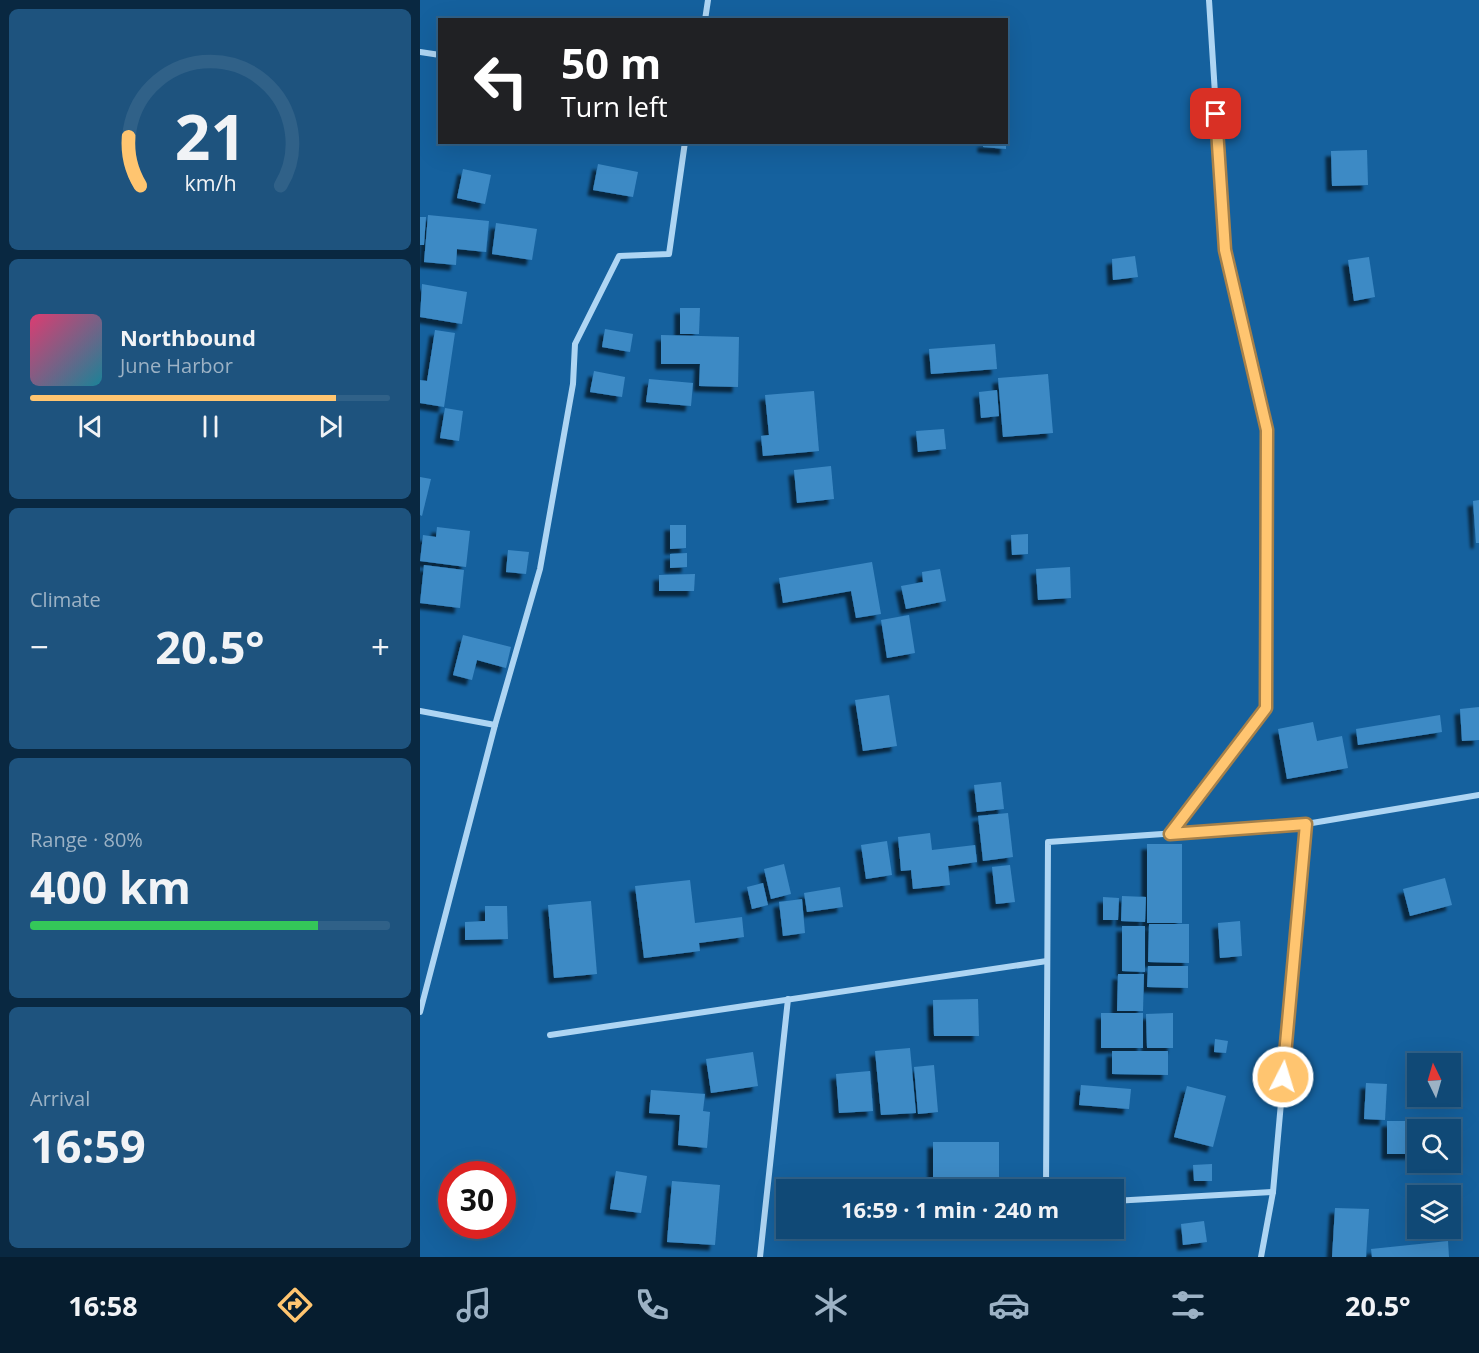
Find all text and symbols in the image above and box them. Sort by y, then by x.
text: 50 m [561,34,661,91]
icon: left [462,42,540,120]
text: Turn left [561,88,668,125]
pin [1190,88,1241,139]
text: 21 [174,93,246,178]
icon: arrive [1199,97,1232,130]
text: km/h [184,169,236,198]
text: Northbound [120,322,256,352]
text: June Harbor [120,352,233,379]
icon: previous [74,410,107,443]
icon: pause [194,410,227,443]
icon: next [314,410,347,443]
text: Climate [30,586,101,613]
text: 20.5° [155,616,265,677]
text: − [30,624,49,669]
text: + [371,624,390,669]
text: Range · 80% [30,826,143,853]
text: 400 km [30,856,191,917]
position arrow [1251,1045,1315,1109]
north arrow [1407,1053,1461,1107]
map controls [1407,1053,1461,1239]
text: Arrival [30,1085,90,1112]
text: 16:59 [30,1115,146,1176]
button: search [1407,1119,1461,1173]
speed limit sign: 30 [438,1161,516,1239]
button: layers [1407,1185,1461,1239]
text: 16:59 · 1 min · 240 m [841,1194,1059,1224]
icon: directions [274,1284,316,1326]
icon: music [453,1284,495,1326]
icon: phone [631,1284,673,1326]
icon: climate [810,1284,852,1326]
icon: car [988,1284,1030,1326]
icon: filters [1167,1284,1209,1326]
text: 16:58 [68,1287,138,1324]
text: 20.5° [1345,1287,1411,1324]

